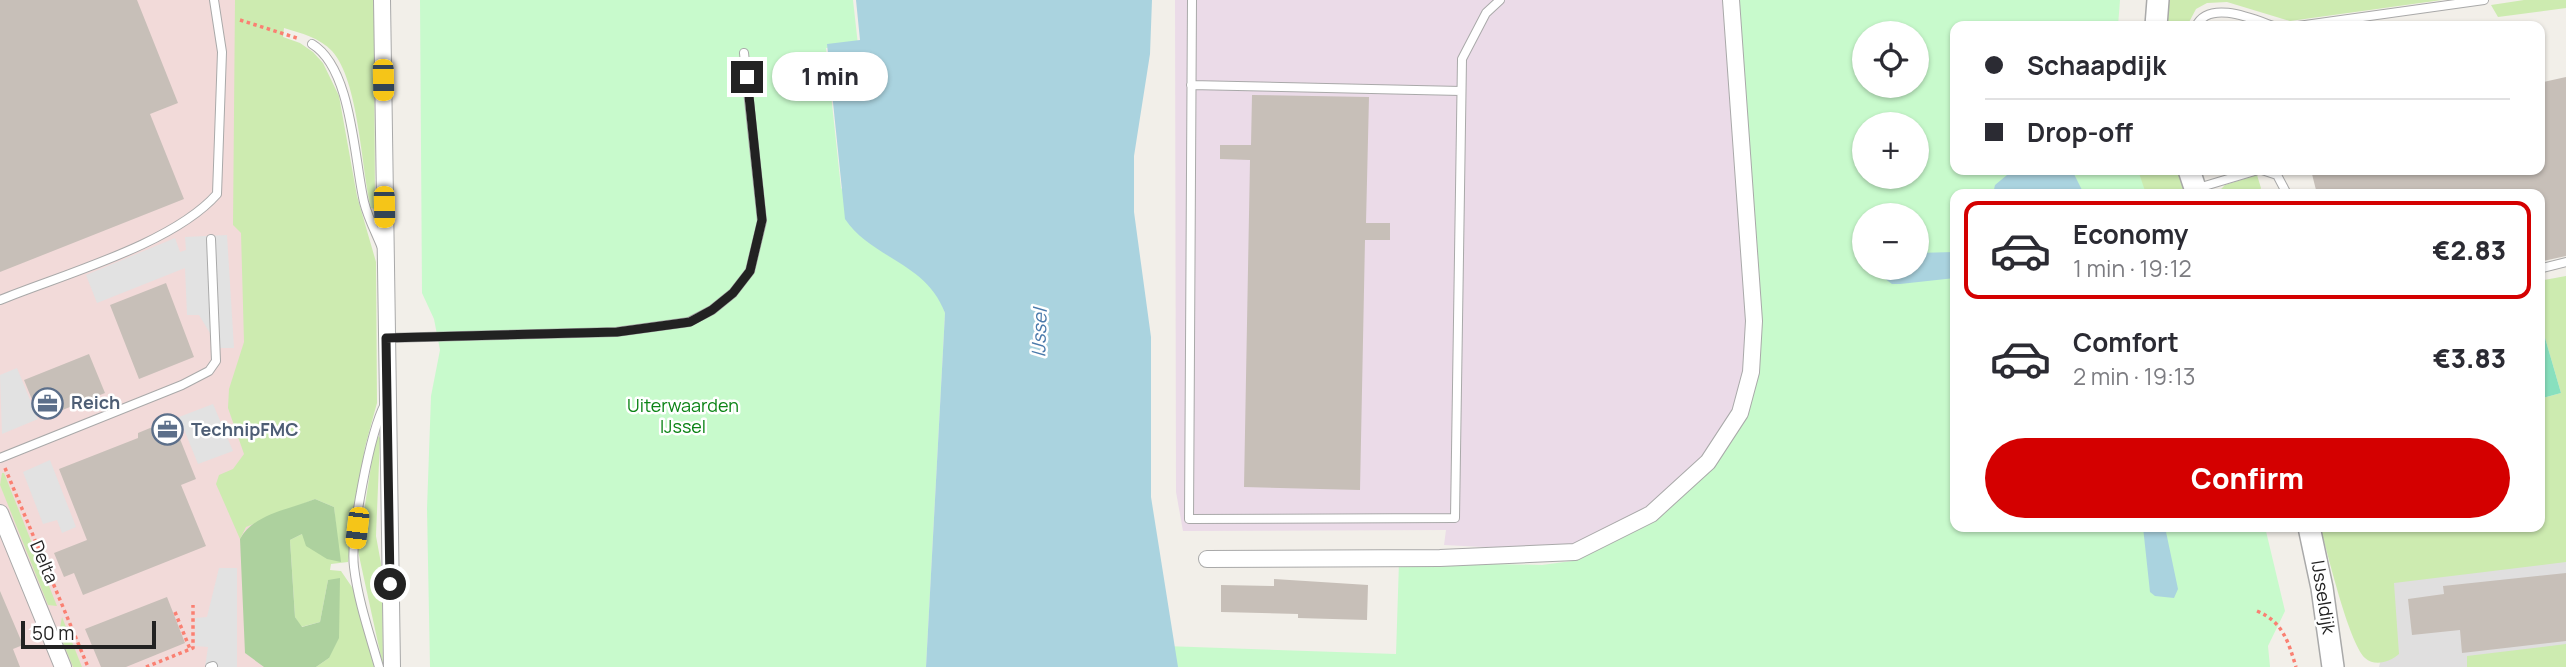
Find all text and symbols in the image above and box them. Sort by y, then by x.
map controls [1852,21,1929,280]
button: locate [1852,21,1929,98]
text: Schaapdijk [2027,47,2166,83]
callout: 1 min [772,52,887,102]
car [373,59,394,101]
text: 1 min [801,60,859,92]
route end [731,61,763,93]
button: + [1852,112,1929,189]
text: Drop-off [2027,114,2133,150]
car [374,186,395,228]
button: − [1852,203,1929,280]
text: Economy [2073,216,2188,252]
icon: car [1989,219,2052,282]
text: €2.83 [2432,232,2506,268]
text: 1 min · 19:12 [2073,252,2192,284]
water label: IJssel [1025,306,1053,358]
text: Comfort [2073,324,2179,360]
icon: car [1989,327,2052,390]
text: €3.83 [2433,340,2506,376]
text: 2 min · 19:13 [2073,360,2195,392]
office icon: Reich [31,386,65,420]
place label: Reich [71,390,120,414]
park label: Uiterwaarden IJssel [627,393,739,438]
office icon: TechnipFMC [151,413,185,447]
place label: TechnipFMC [191,417,298,441]
button: Confirm [1985,438,2510,518]
car [345,506,370,550]
street label: Delta [25,537,65,587]
street label: IJsseldijk [2306,558,2342,637]
route start [374,568,406,600]
scale bar [21,618,156,650]
text: 50 m [32,620,74,646]

